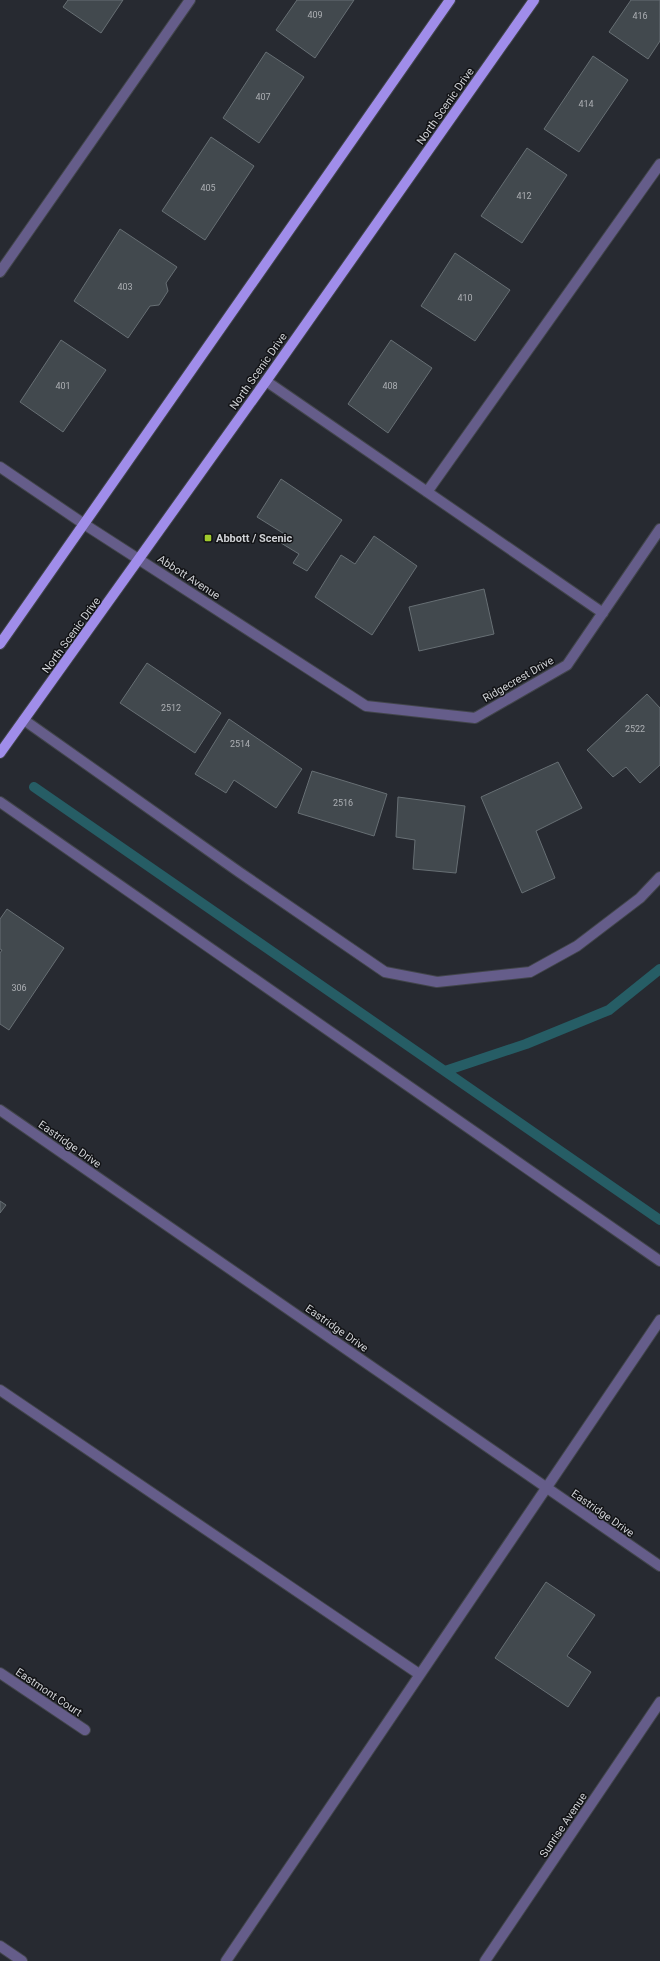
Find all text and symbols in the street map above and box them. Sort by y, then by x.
house number: 409 [307,10,323,20]
house number: 416 [632,11,648,21]
street label: North Scenic Drive [414,65,477,147]
house number: 407 [255,92,271,102]
house number: 414 [578,99,594,109]
house number: 405 [200,183,216,193]
house number: 412 [516,191,532,201]
house number: 403 [117,282,133,292]
house number: 410 [457,293,473,303]
street label: North Scenic Drive [227,330,290,412]
house number: 401 [55,381,71,391]
house number: 408 [382,381,398,391]
place label: Abbott / Scenic [216,532,292,545]
marker: Abbott / Scenic [203,533,213,543]
street label: Abbott Avenue [155,552,222,602]
street label: North Scenic Drive [40,595,103,676]
street label: Ridgecrest Drive [481,654,556,705]
house number: 2512 [161,703,181,713]
house number: 2522 [625,724,645,734]
house number: 2514 [230,739,250,749]
house number: 2516 [333,798,353,808]
house number: 306 [11,983,27,993]
street label: Eastridge Drive [36,1118,104,1171]
street label: Eastridge Drive [303,1302,371,1355]
street label: Eastridge Drive [569,1487,637,1540]
street label: Eastmont Court [13,1666,85,1720]
street label: Sunrise Avenue [537,1790,590,1860]

